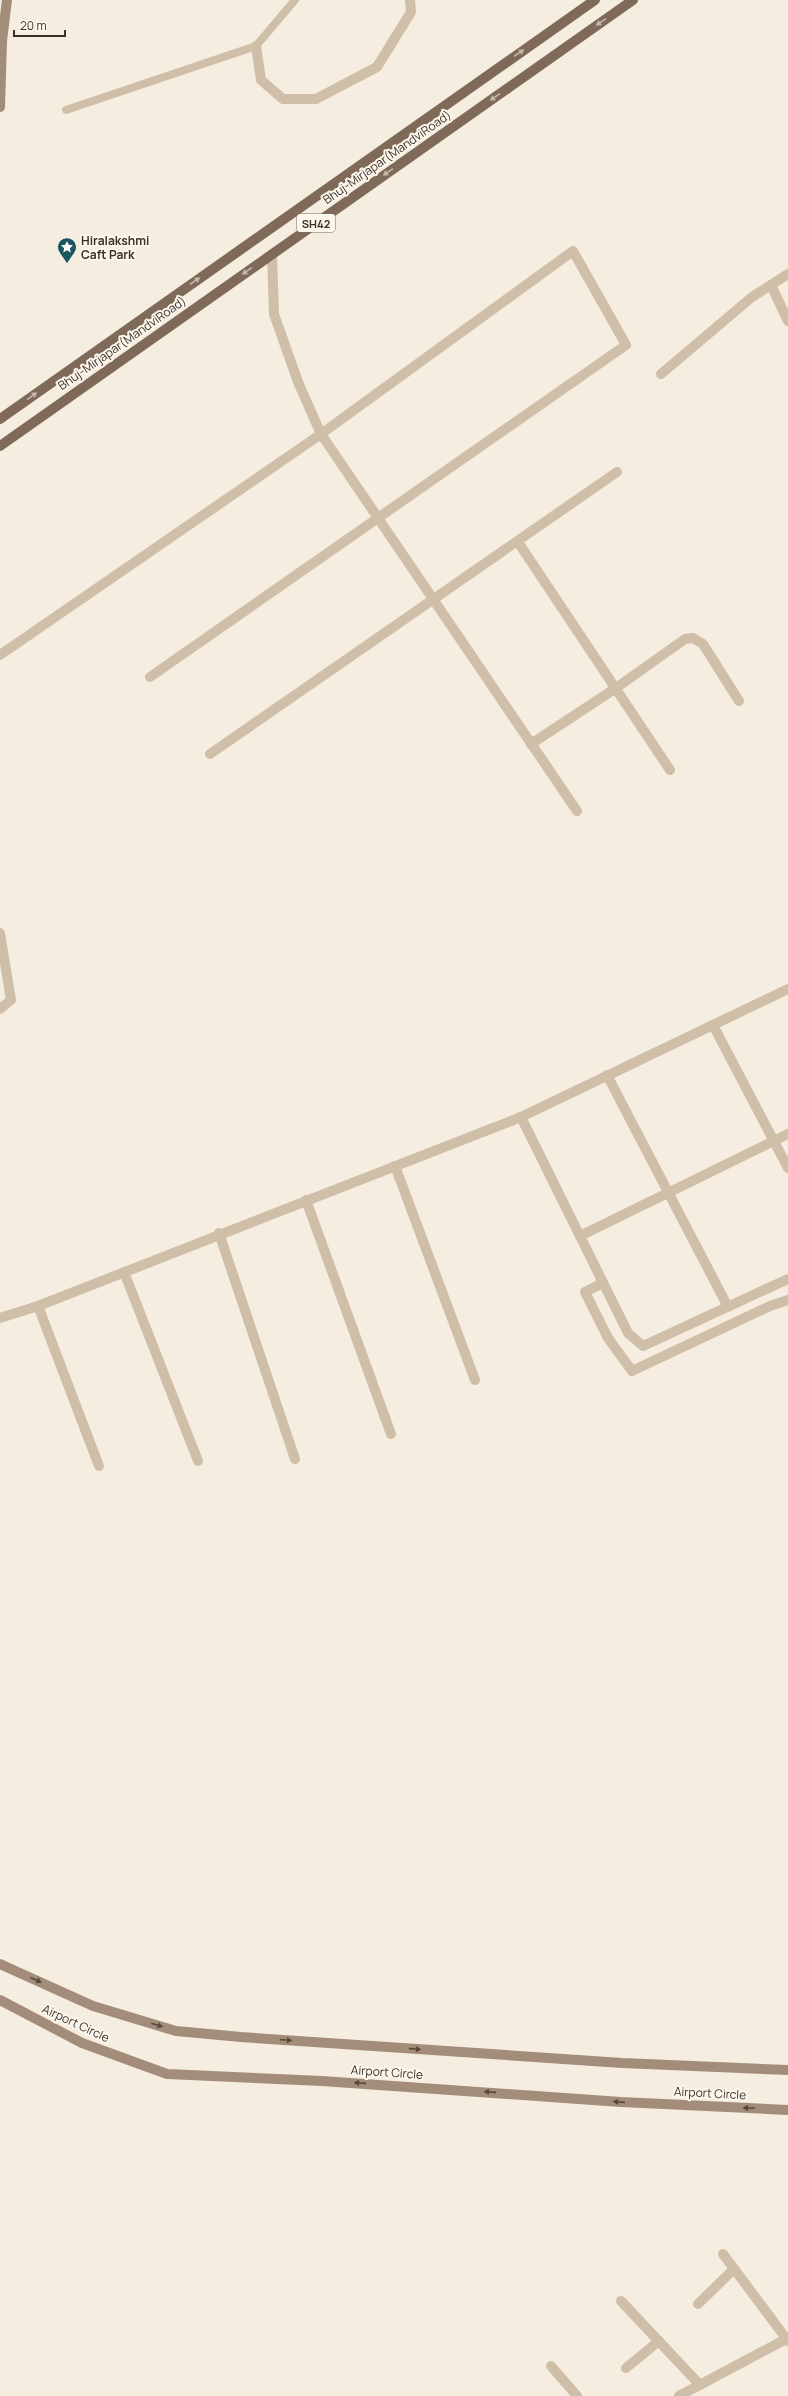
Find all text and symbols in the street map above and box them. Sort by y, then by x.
scale bar [14,12,65,38]
text: 20 m [20,17,47,34]
one-way arrow [596,18,606,26]
one-way arrow [514,49,525,57]
one-way arrow [489,93,500,101]
street label: Bhuj-Mirjapar(MandviRoad) [319,106,455,208]
one-way arrow [383,168,394,176]
road number: SH42 [297,214,335,232]
place label: Hiralakshmi Caft Park [81,232,149,263]
place icon: Hiralakshmi Caft Park [56,236,78,264]
one-way arrow [242,267,253,275]
one-way arrow [190,277,200,285]
street label: Bhuj-Mirjapar(MandviRoad) [54,292,190,394]
one-way arrow [26,392,37,400]
one-way arrow [30,1977,41,1983]
street label: Airport Circle [40,2000,112,2046]
one-way arrow [151,2022,163,2028]
one-way arrow [280,2037,292,2044]
one-way arrow [409,2046,421,2053]
street label: Airport Circle [350,2061,424,2083]
one-way arrow [353,2080,366,2086]
street label: Airport Circle [673,2083,747,2103]
one-way arrow [484,2089,496,2095]
one-way arrow [613,2098,625,2105]
one-way arrow [743,2105,755,2112]

